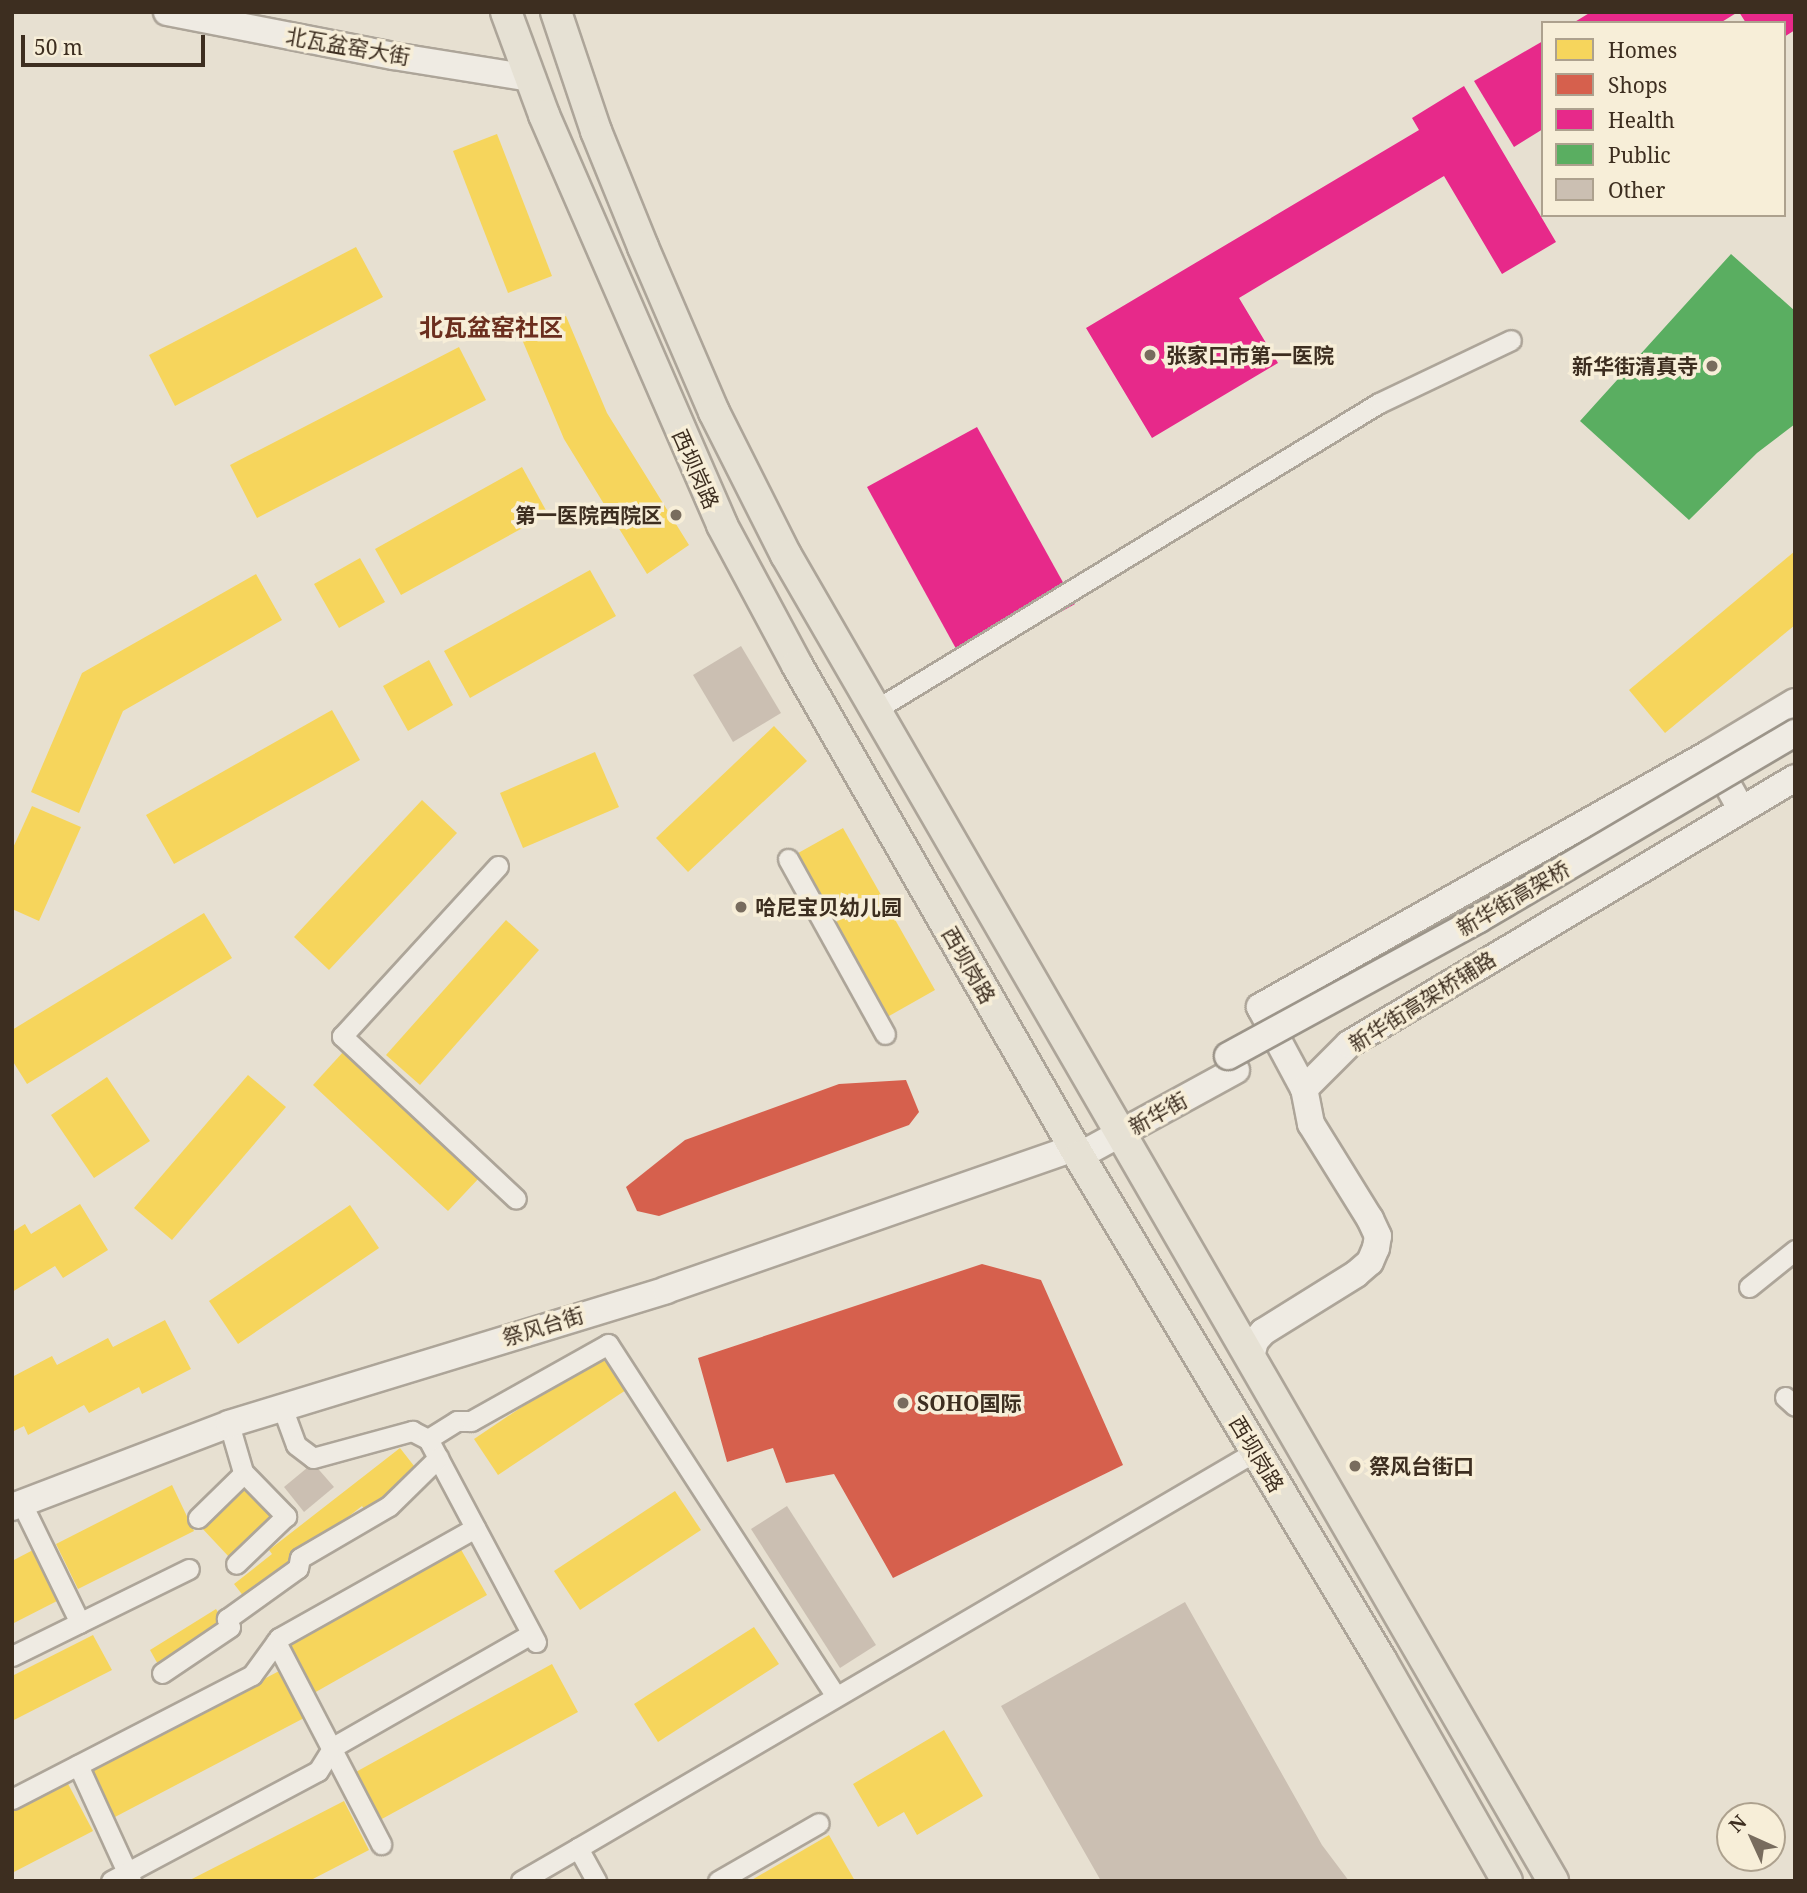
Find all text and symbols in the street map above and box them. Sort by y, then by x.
scale bar [24,21,208,65]
legend [1541,21,1786,217]
street label: 北瓦盆窑大街 [284,23,412,69]
text: 50 m [34,33,83,61]
text: Homes [1608,36,1677,64]
text: Shops [1608,71,1667,99]
text: Health [1608,106,1675,134]
text: Public [1608,141,1670,169]
text: Other [1608,176,1665,204]
district label: 北瓦盆窑社区 [419,313,563,341]
place label: 张家口市第一医院 [1166,342,1334,368]
marker: 张家口市第一医院 [1140,345,1160,365]
place label: 新华街清真寺 [1572,353,1698,379]
marker: 新华街清真寺 [1704,358,1720,374]
street label: 西坝岗路 [667,426,725,512]
place label: 第一医院西院区 [515,502,662,528]
marker: 第一医院西院区 [668,507,684,523]
street label: 新华街高架桥 [1452,856,1574,940]
place label: 哈尼宝贝幼儿园 [755,894,902,920]
marker: 哈尼宝贝幼儿园 [733,899,749,915]
street label: 西坝岗路 [937,922,1001,1008]
street label: 新华街高架桥辅路 [1344,946,1500,1056]
street label: 新华街 [1124,1087,1192,1139]
street label: 祭风台街 [499,1302,587,1350]
place label: SOHO国际 [917,1390,1021,1416]
marker: SOHO国际 [895,1395,911,1411]
street label: 西坝岗路 [1225,1412,1289,1496]
place label: 祭风台街口 [1369,1453,1474,1479]
marker: 祭风台街口 [1347,1458,1363,1474]
north arrow [1716,1802,1786,1872]
text: N [1723,1809,1752,1838]

